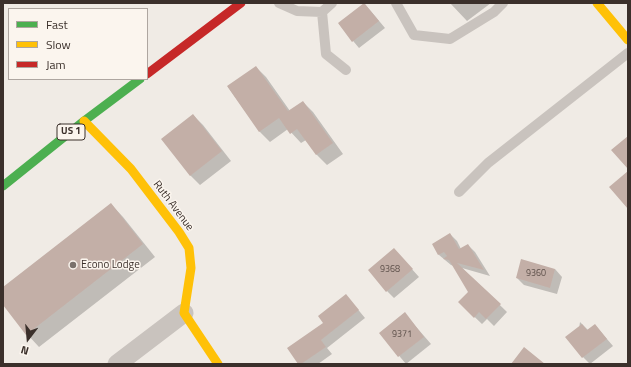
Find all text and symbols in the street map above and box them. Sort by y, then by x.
legend [8,8,148,80]
text: Fast [46,15,68,34]
text: Slow [46,35,71,54]
text: Jam [46,55,66,74]
road number: US 1 [57,124,85,140]
street label: Ruth Avenue [150,178,196,234]
place label: Econo Lodge [81,258,140,272]
marker: Econo Lodge [68,260,78,270]
house number: 9368 [380,265,400,275]
house number: 9360 [526,269,546,279]
north arrow [8,319,48,359]
house number: 9371 [392,330,412,340]
text: N [19,342,31,359]

